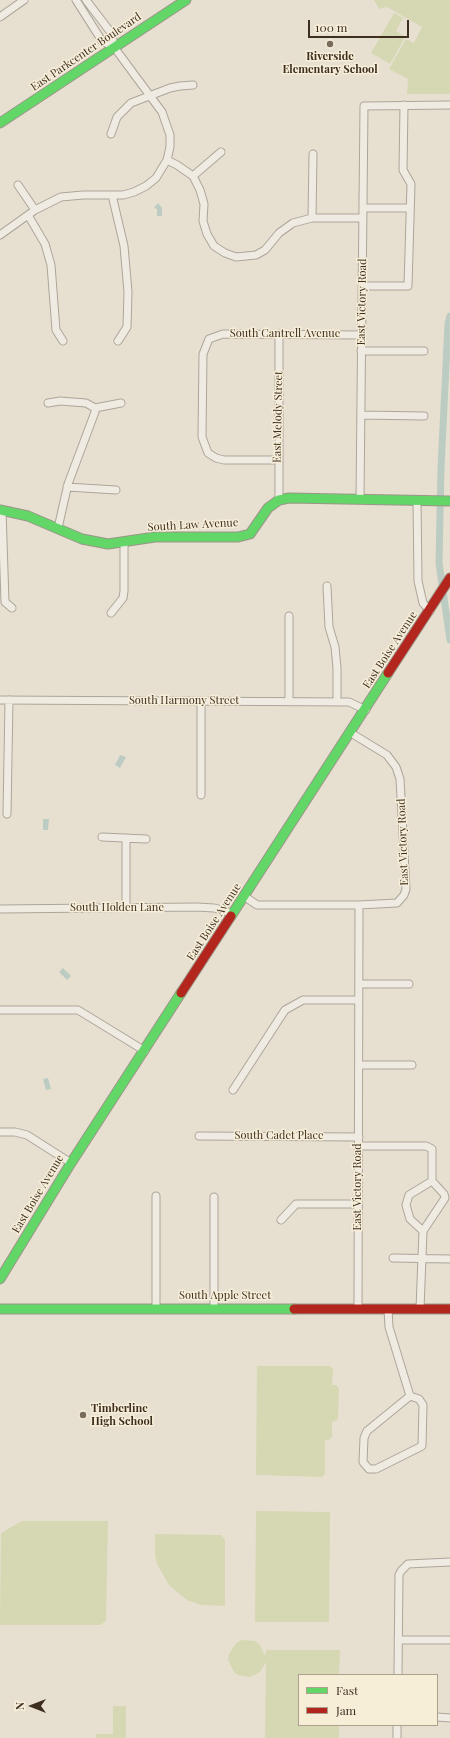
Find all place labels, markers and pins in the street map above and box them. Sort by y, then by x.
marker: Riverside Elementary School [325,39,335,49]
place label: Riverside Elementary School [282,50,378,76]
place label: Timberline High School [91,1402,153,1428]
marker: Timberline High School [78,1410,88,1420]

